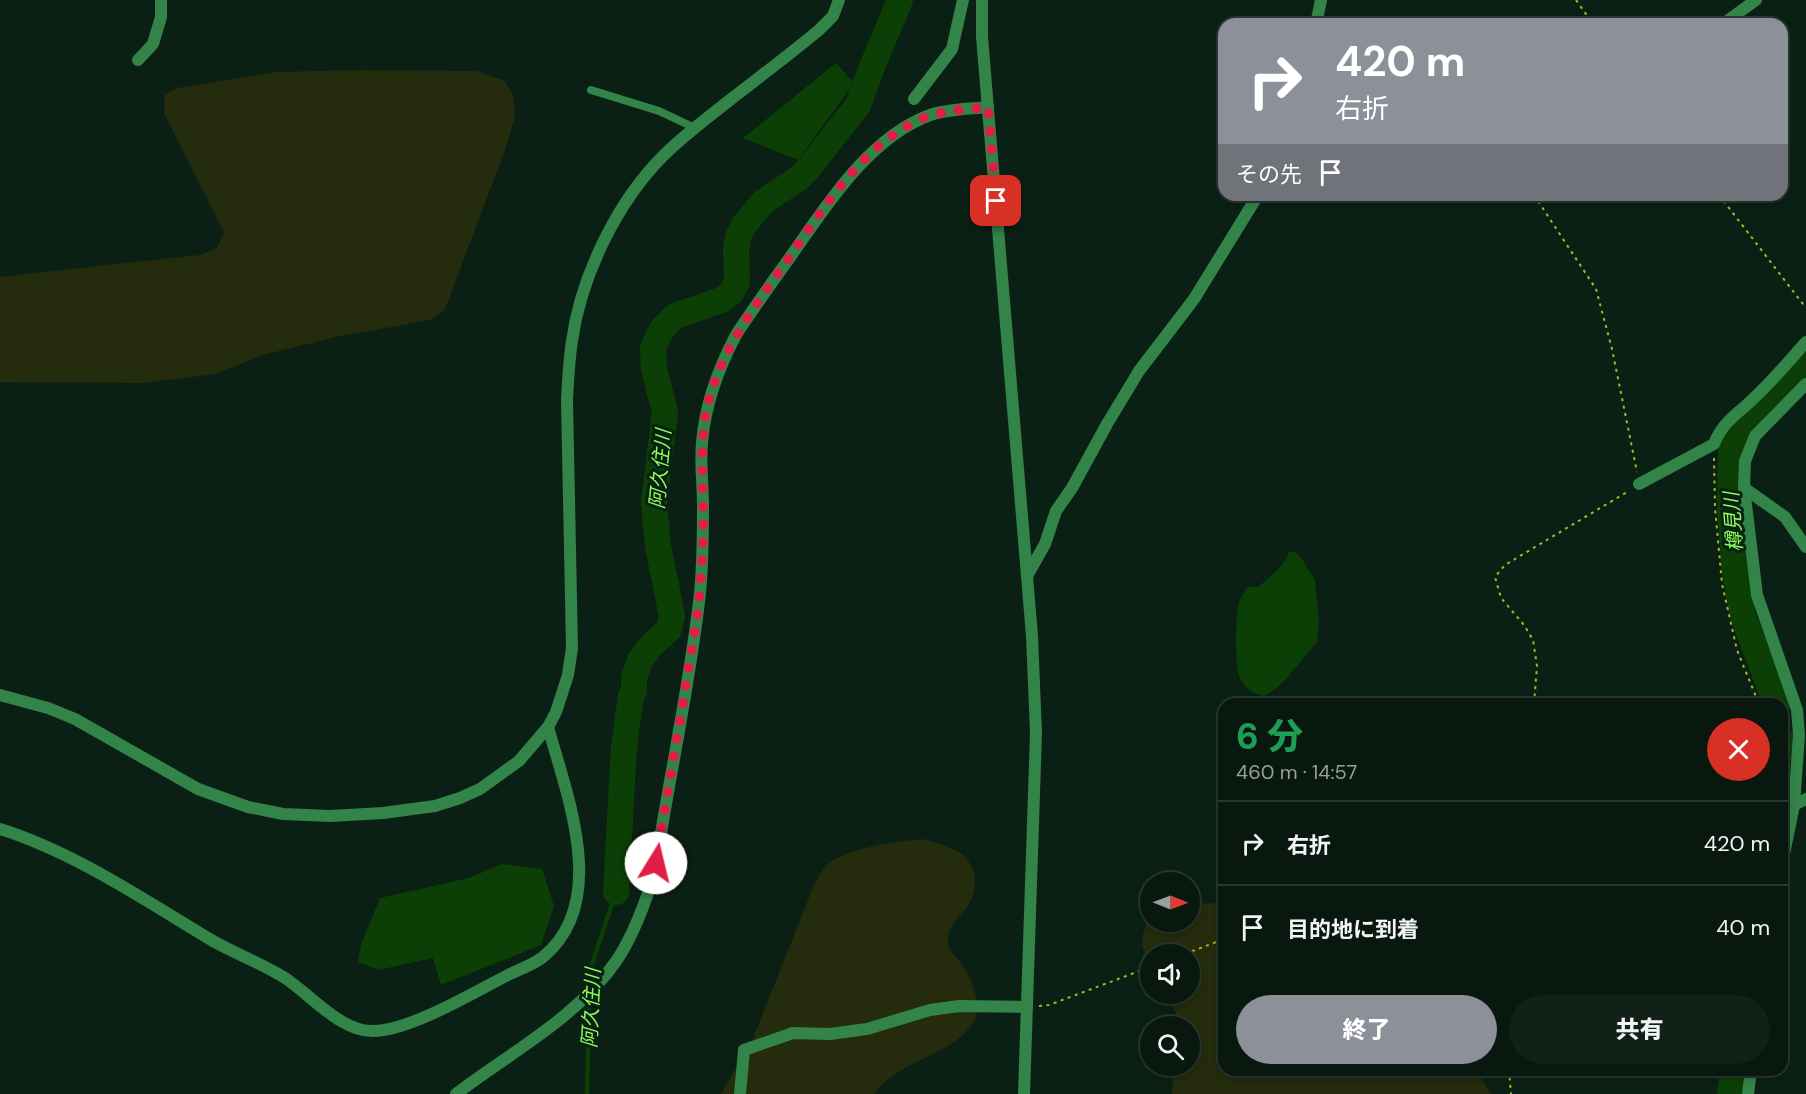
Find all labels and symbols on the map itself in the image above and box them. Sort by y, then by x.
pin [970,175,1021,226]
water label: 阿久住川 [644,426,677,510]
water label: 樽見川 [1718,489,1748,553]
position arrow [624,831,688,895]
north arrow [1140,872,1200,932]
water label: 阿久住川 [576,965,606,1049]

